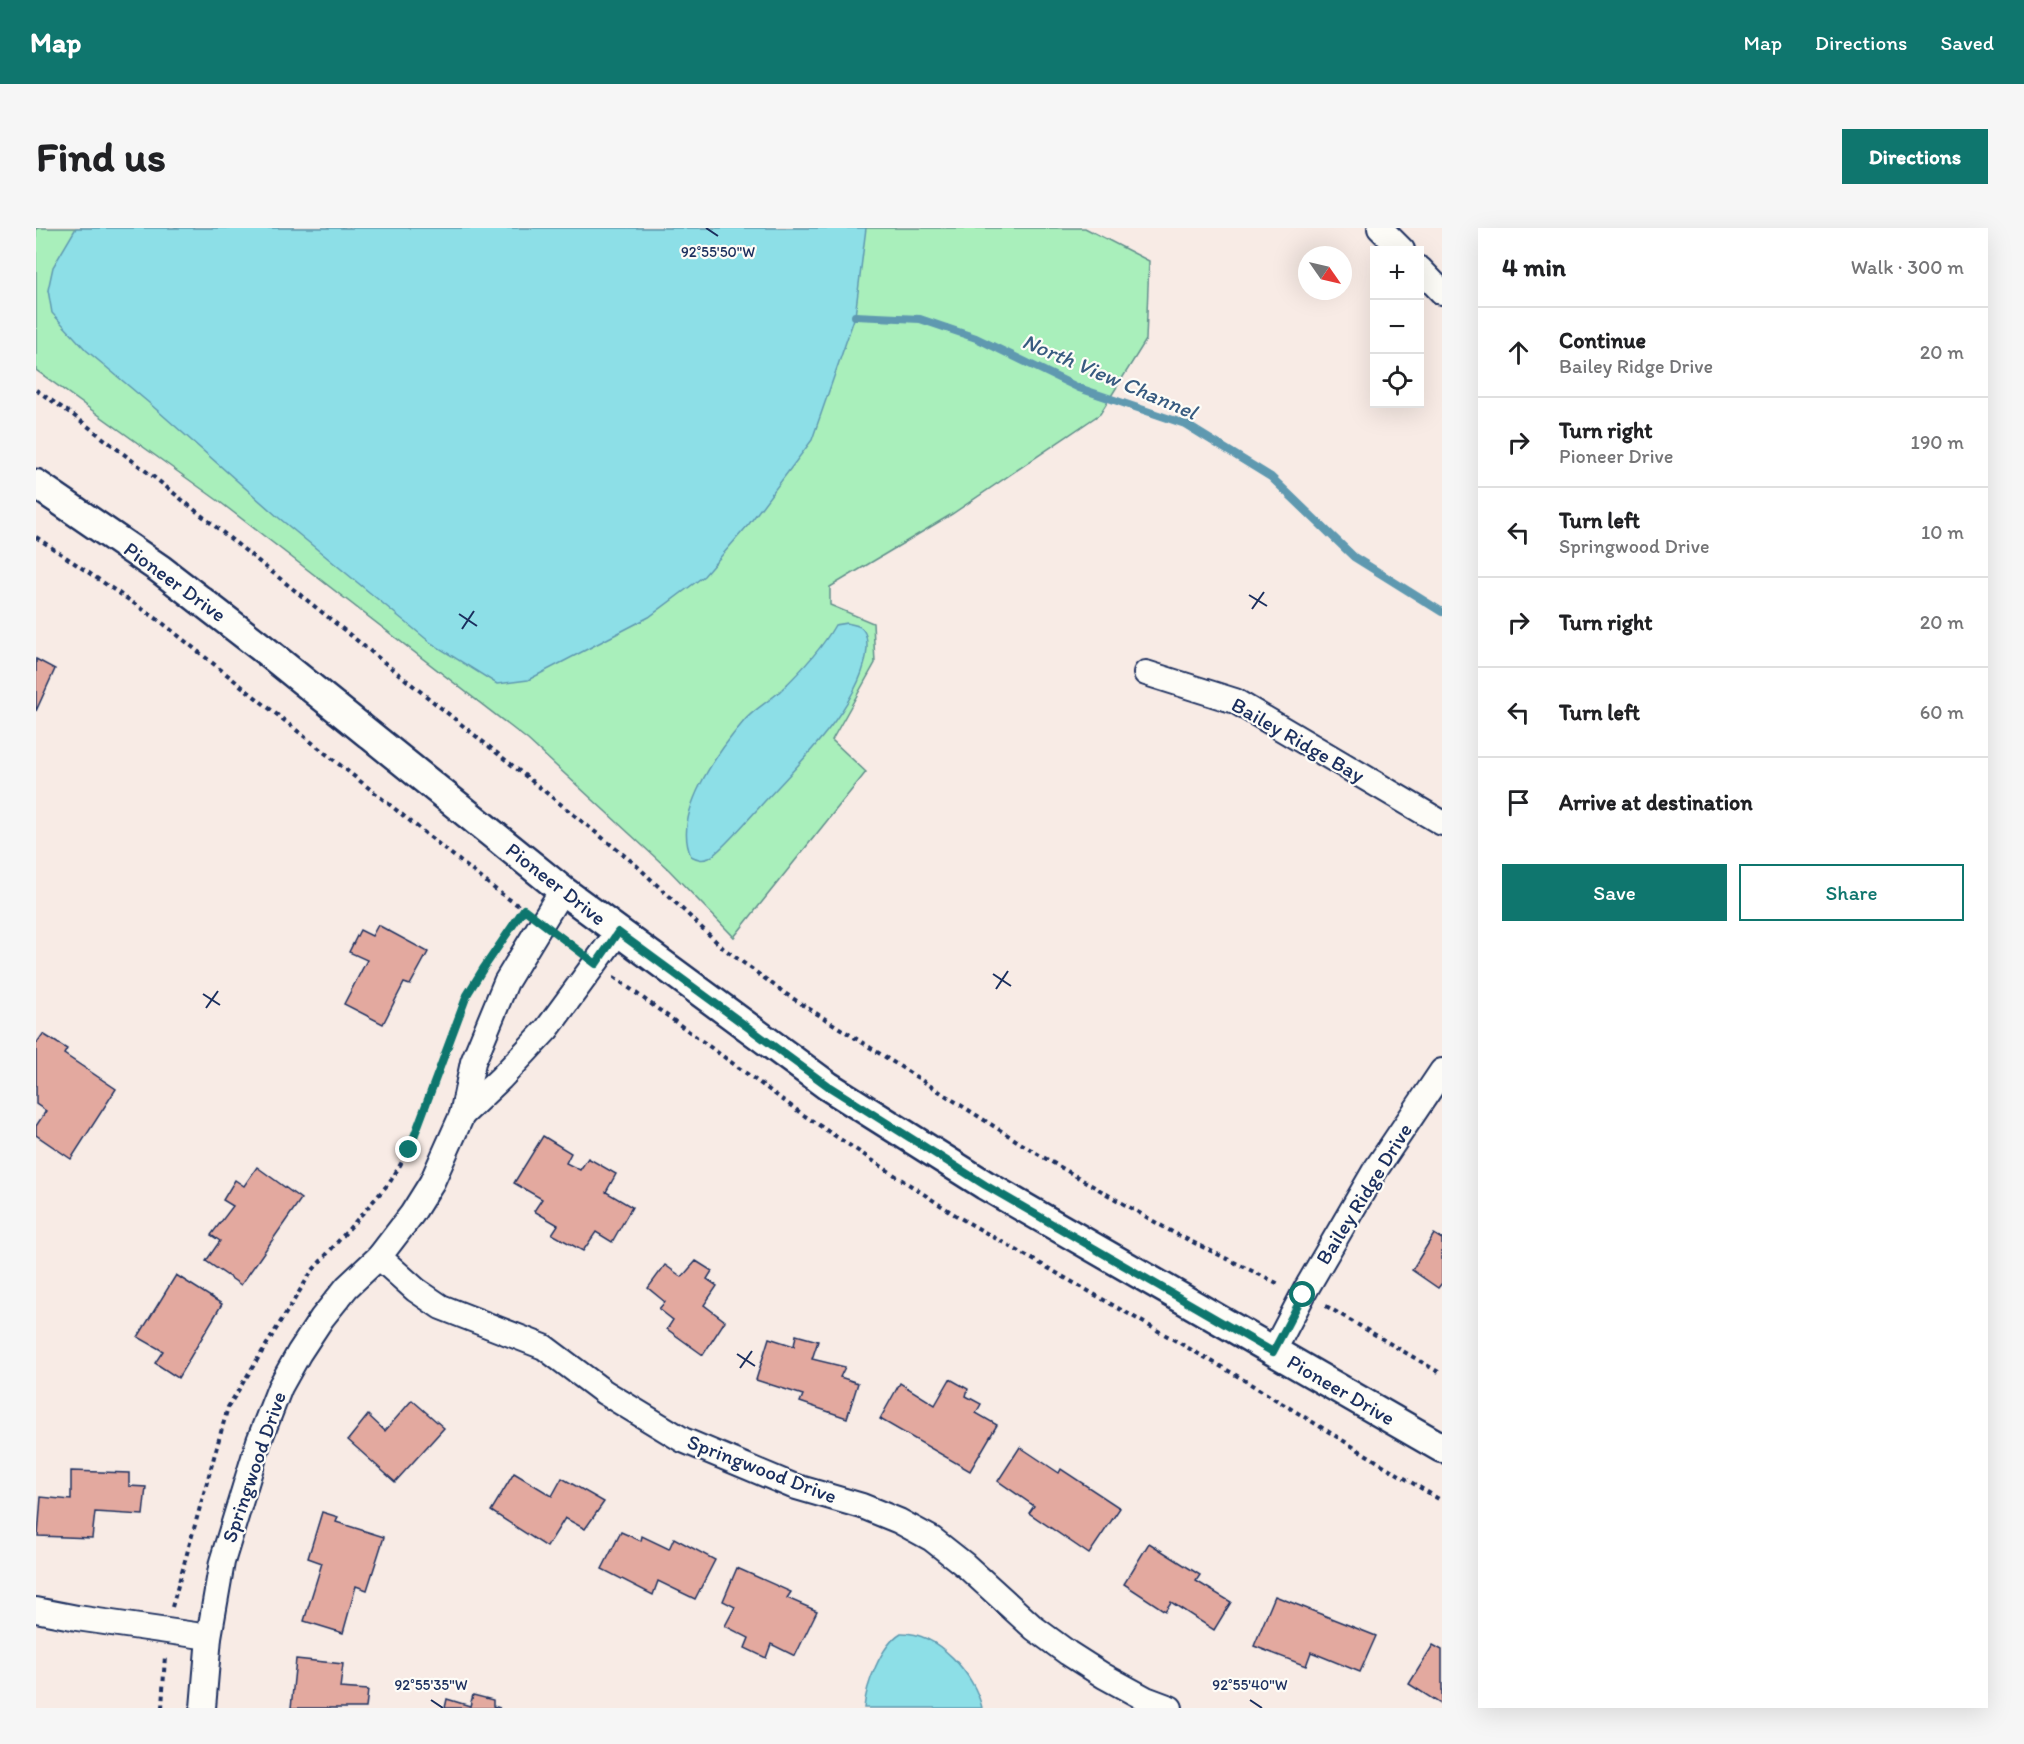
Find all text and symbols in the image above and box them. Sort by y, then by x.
text: Map [30,25,81,59]
text: Map [1744,30,1782,55]
text: Directions [1815,30,1907,55]
text: Saved [1940,30,1994,55]
button: Directions [1842,129,1988,184]
text: Find us [36,131,166,182]
text: 92°55'50"W [681,243,755,261]
north arrow [1298,246,1352,300]
map controls [1370,246,1424,408]
button: + [1370,246,1424,300]
text: 4 min [1502,251,1566,283]
text: Walk · 300 m [1851,255,1964,279]
button: − [1370,300,1424,354]
water label: North View Channel [1018,327,1203,426]
text: Continue [1559,327,1646,354]
icon: ahead [1502,336,1535,369]
text: 20 m [1920,340,1964,364]
button: locate [1370,354,1424,408]
text: Bailey Ridge Drive [1559,354,1713,378]
text: Turn right [1559,417,1653,444]
icon: right [1502,426,1535,459]
text: 190 m [1911,430,1964,454]
text: Pioneer Drive [1559,444,1673,468]
text: Turn left [1559,507,1640,534]
icon: left [1502,516,1535,549]
text: 10 m [1921,520,1964,544]
text: Springwood Drive [1559,534,1709,558]
street label: Pioneer Drive [119,536,231,627]
icon: right [1502,606,1535,639]
text: Turn right [1559,609,1653,636]
text: 20 m [1920,610,1964,634]
street label: Bailey Ridge Bay [1227,691,1369,788]
icon: left [1502,696,1535,729]
text: Turn left [1559,699,1640,726]
text: 60 m [1920,700,1964,724]
icon: arrive [1502,786,1535,819]
text: Arrive at destination [1559,789,1753,816]
street label: Pioneer Drive [501,837,611,930]
button: Save [1502,864,1727,921]
button: Share [1739,864,1964,921]
street label: Bailey Ridge Drive [1310,1119,1417,1269]
route end [395,1136,421,1162]
route start [1289,1281,1315,1307]
street label: Pioneer Drive [1283,1349,1400,1430]
street label: Springwood Drive [216,1388,291,1546]
street label: Springwood Drive [684,1429,840,1509]
text: 92°55'35"W [394,1676,468,1694]
text: 92°55'40"W [1212,1676,1288,1694]

